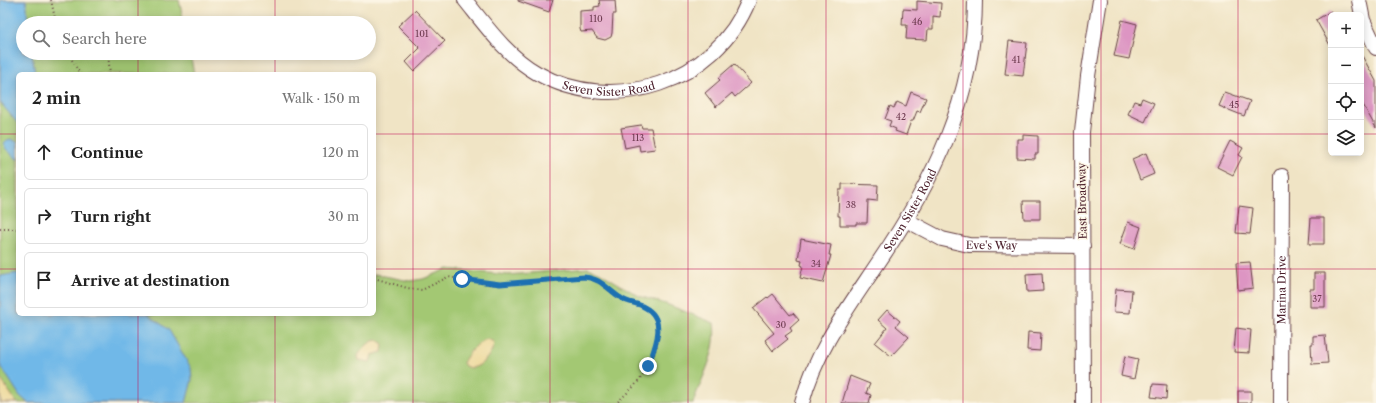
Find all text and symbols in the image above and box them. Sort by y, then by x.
map controls [1328,12,1364,156]
button: + [1328,12,1364,48]
house number: 110 [589,13,603,24]
search box [16,16,376,60]
house number: 46 [912,16,922,27]
icon: search [30,27,52,49]
house number: 101 [415,28,429,39]
text: Search here [62,29,147,48]
button: − [1328,48,1364,84]
house number: 41 [1012,54,1021,65]
street label: Seven Sister Road [561,78,657,99]
button: locate [1328,84,1364,120]
text: 2 min [32,88,81,108]
text: Walk · 150 m [282,90,360,106]
house number: 45 [1229,99,1239,110]
house number: 42 [896,111,906,122]
button: layers [1328,120,1364,156]
house number: 113 [632,132,644,143]
icon: ahead [33,141,55,163]
text: Continue [71,143,143,162]
text: 120 m [322,144,359,160]
street label: East Broadway [1074,162,1090,239]
street label: Seven Sister Road [881,166,940,254]
house number: 38 [846,199,856,210]
icon: right [33,205,55,227]
text: Turn right [71,207,151,226]
text: 30 m [328,208,359,224]
street label: Eve's Way [966,238,1018,252]
street label: Marina Drive [1274,255,1289,325]
house number: 34 [811,258,821,269]
icon: arrive [33,269,55,291]
route start [453,270,471,288]
text: Arrive at destination [71,271,230,290]
house number: 37 [1312,293,1322,304]
house number: 30 [776,319,787,330]
route end [639,357,657,375]

